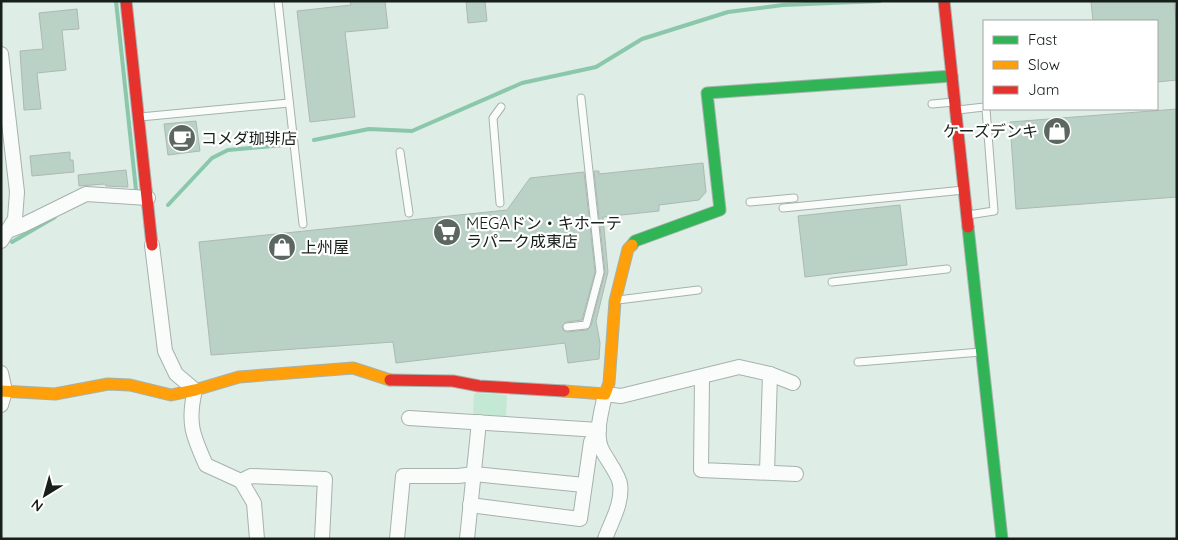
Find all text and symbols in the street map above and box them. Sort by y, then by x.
legend [983,20,1158,110]
text: Fast [1028,30,1057,49]
text: Slow [1028,55,1060,74]
text: Jam [1028,80,1059,99]
shop icon: ケーズデンキ [1042,116,1072,146]
place label: ケーズデンキ [943,121,1038,141]
cafe icon: コメダ珈琲店 [167,123,197,153]
place label: コメダ珈琲店 [201,128,297,148]
place label: MEGAドン・キホーテ ラパーク成東店 [466,213,622,251]
supermarket icon: MEGAドン・キホーテ ラパーク成東店 [432,217,462,247]
shop icon: 上州屋 [267,232,297,262]
place label: 上州屋 [301,237,349,257]
north arrow [20,470,70,520]
text: N [28,495,47,516]

